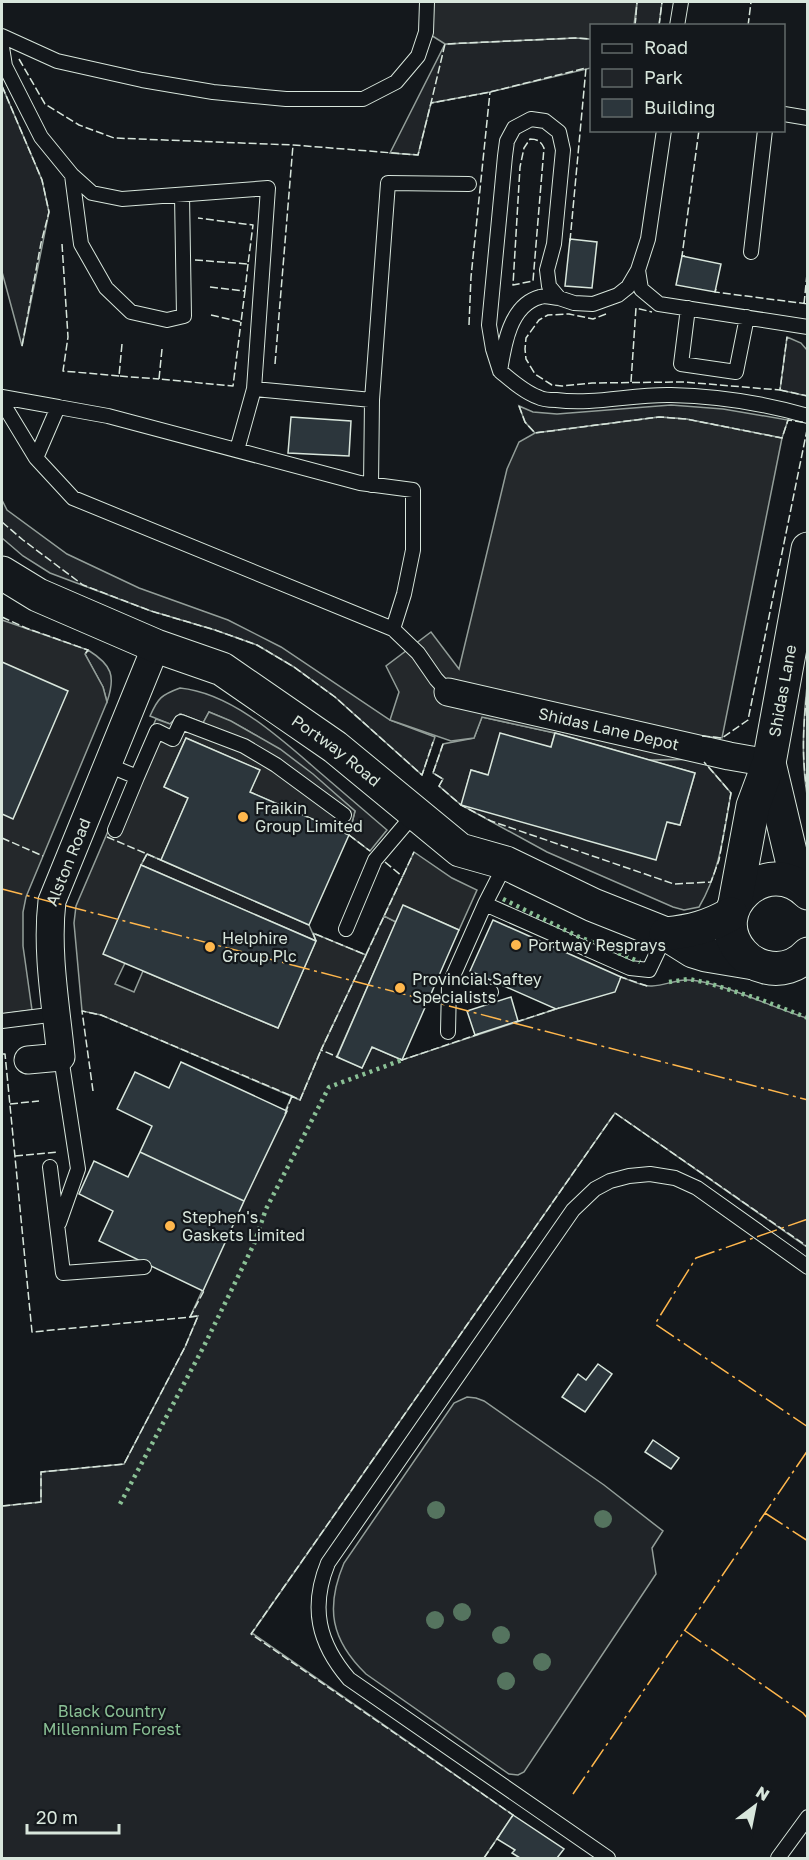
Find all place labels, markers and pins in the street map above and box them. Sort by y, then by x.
place label: Fraikin Group Limited [255,798,363,836]
marker: Fraikin Group Limited [236,810,250,824]
place label: Helphire Group Plc [222,928,297,966]
place label: Portway Resprays [528,935,666,955]
marker: Portway Resprays [509,938,523,952]
marker: Helphire Group Plc [203,940,217,954]
place label: Provincial Saftey Specialists [412,969,542,1007]
marker: Provincial Saftey Specialists [393,981,407,995]
place label: Stephen's Gaskets Limited [182,1207,305,1245]
marker: Stephen's Gaskets Limited [163,1219,177,1233]

